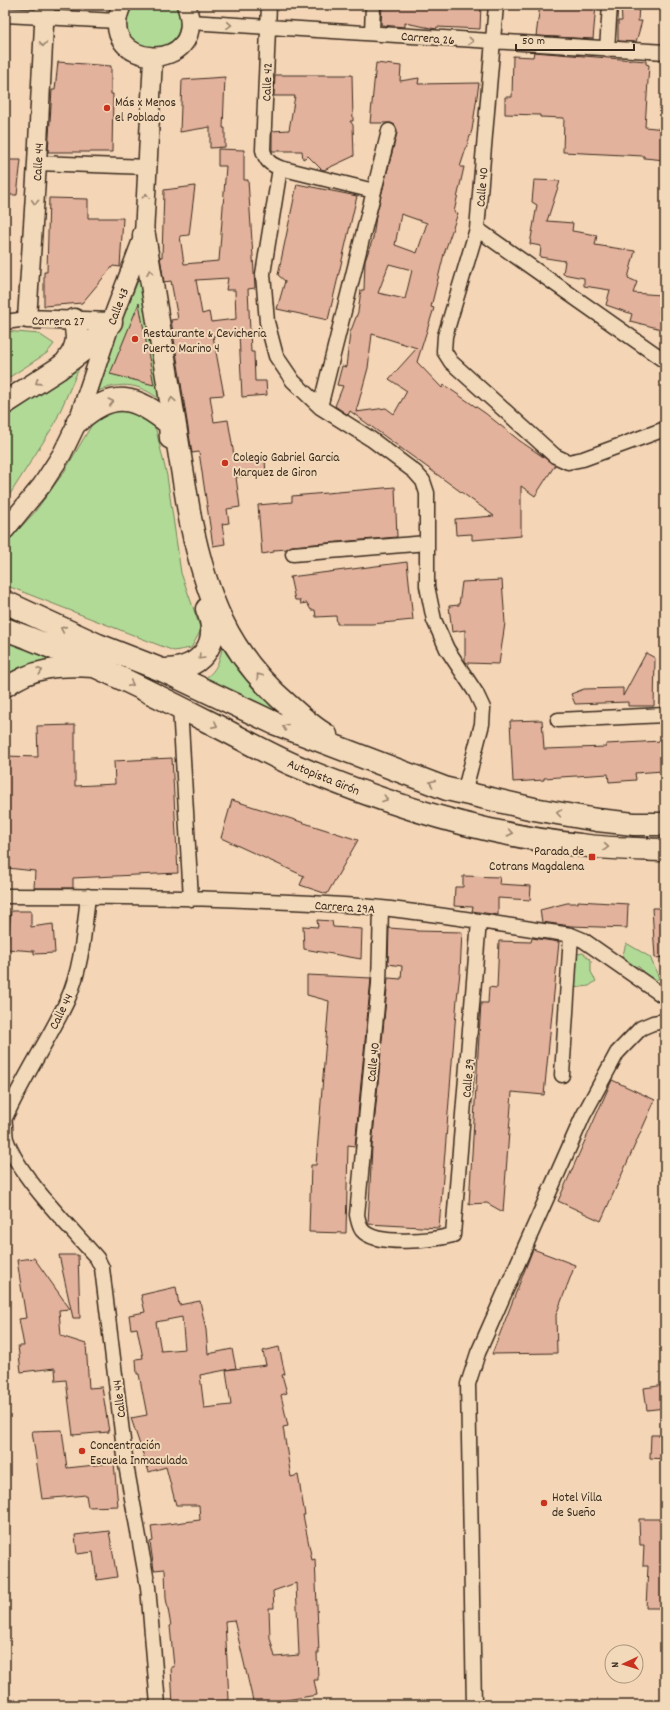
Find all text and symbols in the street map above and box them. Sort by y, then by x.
one-way arrow [226,20,232,29]
scale bar [516,26,634,52]
street label: Carrera 26 [400,28,455,51]
text: 50 m [522,33,545,50]
one-way arrow [468,36,474,45]
one-way arrow [39,41,47,47]
street label: Calle 42 [258,63,279,102]
place label: Más x Menos el Poblado [115,94,176,128]
marker: Más x Menos el Poblado [102,103,112,113]
street label: Calle 44 [29,143,50,182]
street label: Calle 40 [472,167,495,208]
one-way arrow [142,193,150,199]
one-way arrow [30,199,39,205]
one-way arrow [147,269,155,275]
street label: Calle 43 [104,285,135,328]
street label: Carrera 27 [32,313,84,332]
place label: Restaurante & Cevicheria Puerto Marino 4 [143,325,267,359]
marker: Restaurante & Cevicheria Puerto Marino 4 [130,334,140,344]
one-way arrow [35,377,42,385]
one-way arrow [168,397,177,403]
one-way arrow [108,398,115,407]
place label: Colegio Gabriel Garcia Marquez de Giron [233,449,340,483]
marker: Colegio Gabriel Garcia Marquez de Giron [220,458,230,468]
one-way arrow [59,625,66,633]
one-way arrow [198,652,205,660]
one-way arrow [36,667,43,676]
one-way arrow [257,674,264,681]
one-way arrow [126,679,134,687]
one-way arrow [210,720,218,728]
one-way arrow [281,724,288,732]
street label: Autopista Girón [284,755,362,801]
one-way arrow [429,780,436,788]
one-way arrow [381,795,388,803]
one-way arrow [556,809,562,818]
one-way arrow [507,829,513,837]
place label: Parada de Cotrans Magdalena [489,843,585,877]
one-way arrow [603,843,609,852]
marker: Parada de Cotrans Magdalena [587,852,597,862]
street label: Carrera 29A [314,897,376,920]
street label: Calle 44 [45,991,79,1033]
street label: Calle 40 [363,1041,386,1083]
street label: Calle 39 [458,1058,481,1099]
street label: Calle 44 [109,1379,132,1419]
place label: Concentración Escuela Inmaculada [90,1437,188,1471]
marker: Concentración Escuela Inmaculada [77,1446,87,1456]
place label: Hotel Villa de Sueño [552,1489,603,1523]
marker: Hotel Villa de Sueño [539,1498,549,1508]
north arrow [604,1644,644,1684]
text: N [608,1661,624,1668]

